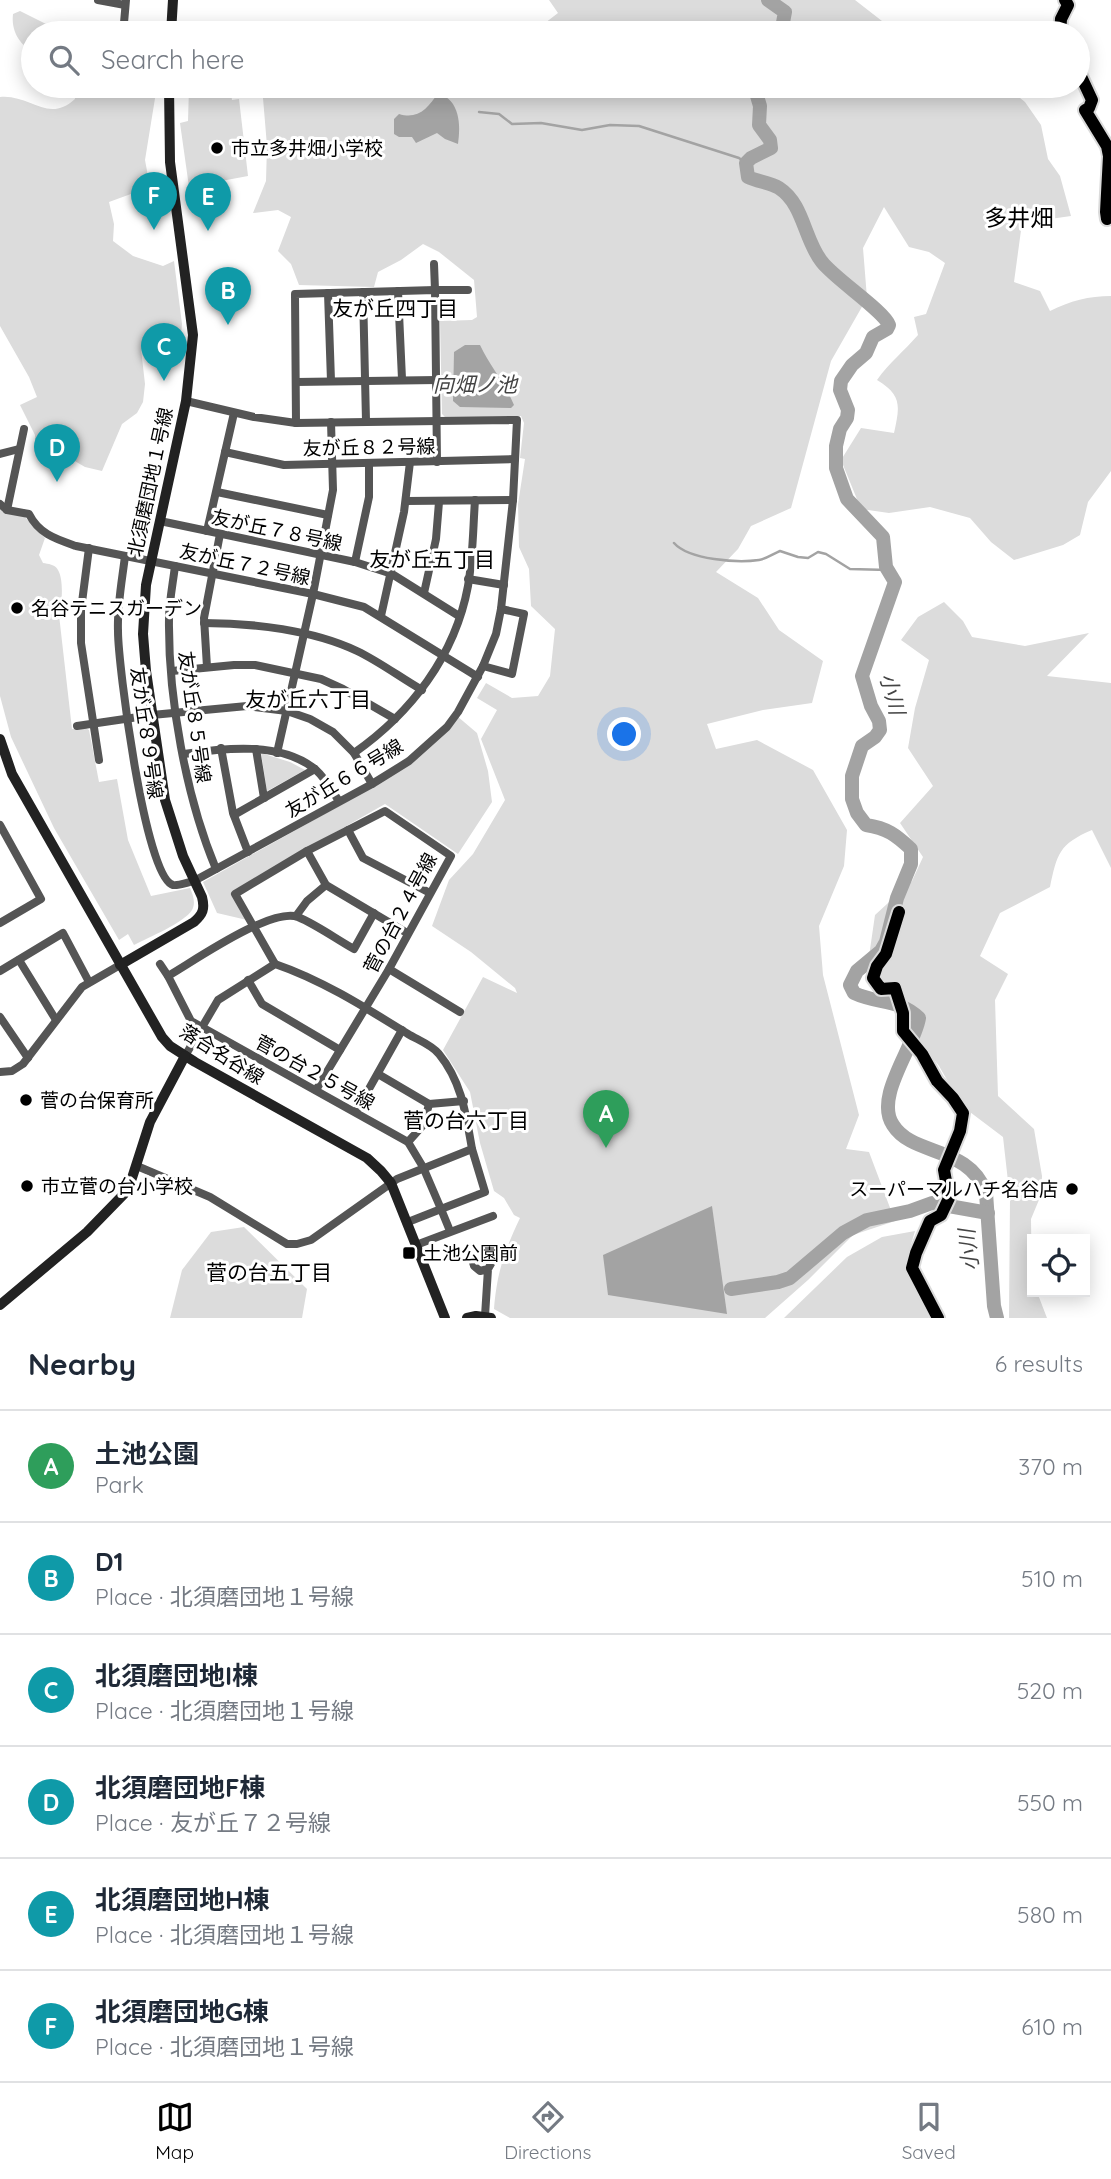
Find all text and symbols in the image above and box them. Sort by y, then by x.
search box [21,21,1090,98]
icon: search [45,41,83,79]
text: Search here [101,43,245,76]
place label: 市立多井畑小学校 [231,136,383,160]
marker: 市立多井畑小学校 [209,140,225,156]
pin: F [131,172,177,230]
pin: E [185,173,231,231]
district label: 多井畑 [985,203,1054,232]
pin: B [205,267,251,325]
district label: 友が丘四丁目 [332,295,458,321]
pin: C [141,323,187,381]
water label: 向畑ノ池 [433,371,519,397]
street label: 北須磨団地１号線 [122,405,178,559]
pin: D [34,424,80,482]
street label: 友が丘８２号線 [302,434,436,460]
street label: 友が丘７８号線 [209,504,345,556]
street label: 友が丘７２号線 [177,538,313,590]
district label: 友が丘五丁目 [369,546,495,572]
place label: 名谷テニスガーデン [31,596,202,620]
marker: 名谷テニスガーデン [9,600,25,616]
street label: 友が丘８５号線 [174,649,216,785]
street label: 友が丘８９号線 [126,665,168,801]
water label: 小川 [875,670,911,719]
district label: 友が丘六丁目 [245,686,371,712]
your location [607,717,641,751]
street label: 友が丘６６号線 [281,733,407,823]
street label: 菅の台２４号線 [358,849,442,977]
street label: 落合名谷線 [175,1019,269,1089]
street label: 菅の台２５号線 [251,1029,379,1115]
place label: 菅の台保育所 [40,1088,154,1112]
pin: A [583,1090,629,1148]
marker: 菅の台保育所 [18,1092,34,1108]
district label: 菅の台六丁目 [403,1107,529,1133]
place label: 市立菅の台小学校 [41,1174,193,1198]
place label: スーパーマルハチ名谷店 [849,1177,1058,1201]
marker: 市立菅の台小学校 [19,1178,35,1194]
marker: スーパーマルハチ名谷店 [1064,1181,1080,1197]
water label: 小川 [953,1226,983,1272]
map controls [1027,1234,1090,1297]
button: locate [1027,1234,1090,1297]
place label: 土池公園前 [423,1241,518,1265]
marker: 土池公園前 [401,1245,417,1261]
district label: 菅の台五丁目 [206,1259,332,1285]
text: Nearby [28,1345,136,1383]
text: 6 results [995,1349,1083,1378]
text: 土池公園 [95,1437,199,1470]
text: A [44,1452,58,1481]
text: 370 m [1018,1452,1083,1481]
text: Park [95,1470,144,1499]
text: D1 [95,1545,124,1578]
text: B [43,1564,59,1593]
text: 510 m [1021,1564,1083,1593]
text: Place · 北須磨団地１号線 [95,1582,354,1611]
text: 北須磨団地I棟 [95,1659,258,1692]
text: C [44,1676,58,1705]
text: 520 m [1017,1676,1083,1705]
text: Place · 北須磨団地１号線 [95,1696,354,1725]
text: 北須磨団地F棟 [95,1771,266,1804]
text: D [43,1788,59,1817]
text: 550 m [1017,1788,1083,1817]
text: Place · 友が丘７２号線 [95,1808,331,1837]
text: 北須磨団地H棟 [95,1883,270,1916]
text: E [44,1900,58,1929]
text: 580 m [1017,1900,1083,1929]
text: Place · 北須磨団地１号線 [95,1920,354,1949]
text: 北須磨団地G棟 [95,1995,269,2028]
text: F [45,2012,57,2041]
text: 610 m [1021,2012,1083,2041]
text: Place · 北須磨団地１号線 [95,2032,354,2061]
tab: Map [155,2098,194,2164]
tab: Directions [504,2098,591,2164]
tab: Saved [902,2098,956,2164]

